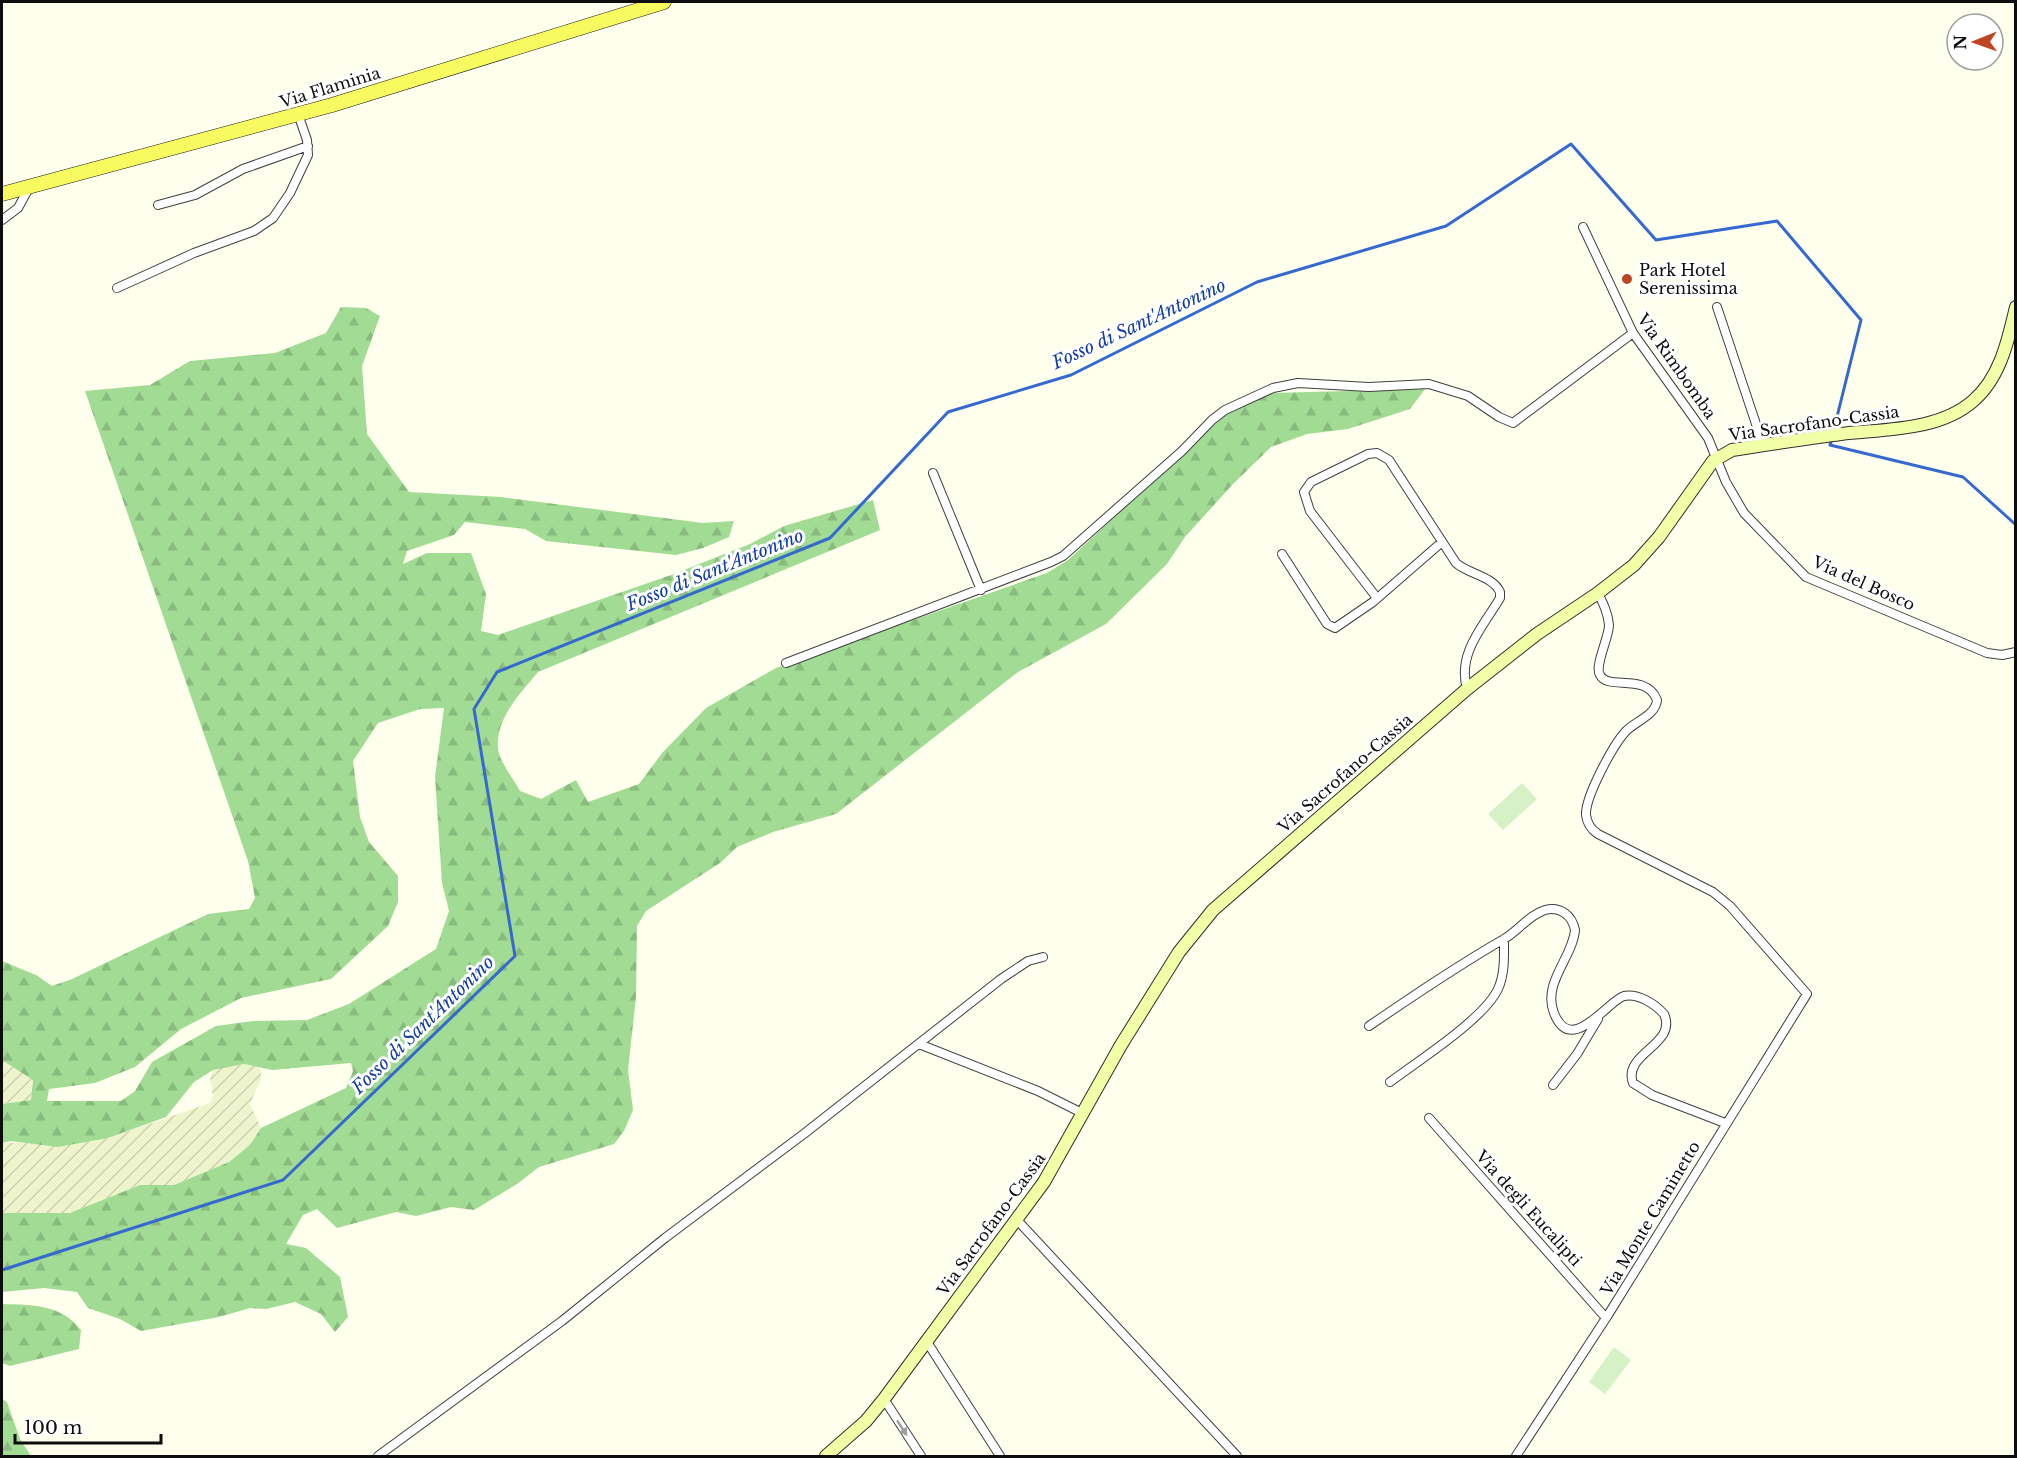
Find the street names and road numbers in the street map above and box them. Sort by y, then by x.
street label: Via Flaminia [276,62,383,112]
street label: Via Rimbomba [1633,309,1721,423]
street label: Via Sacrofano-Cassia [1727,401,1901,445]
street label: Via del Bosco [1809,551,1918,614]
street label: Via Sacrofano-Cassia [1273,709,1416,838]
street label: Via Monte Caminetto [1595,1137,1704,1300]
street label: Via degli Eucalipti [1471,1145,1587,1270]
street label: Via Sacrofano-Cassia [932,1149,1050,1300]

